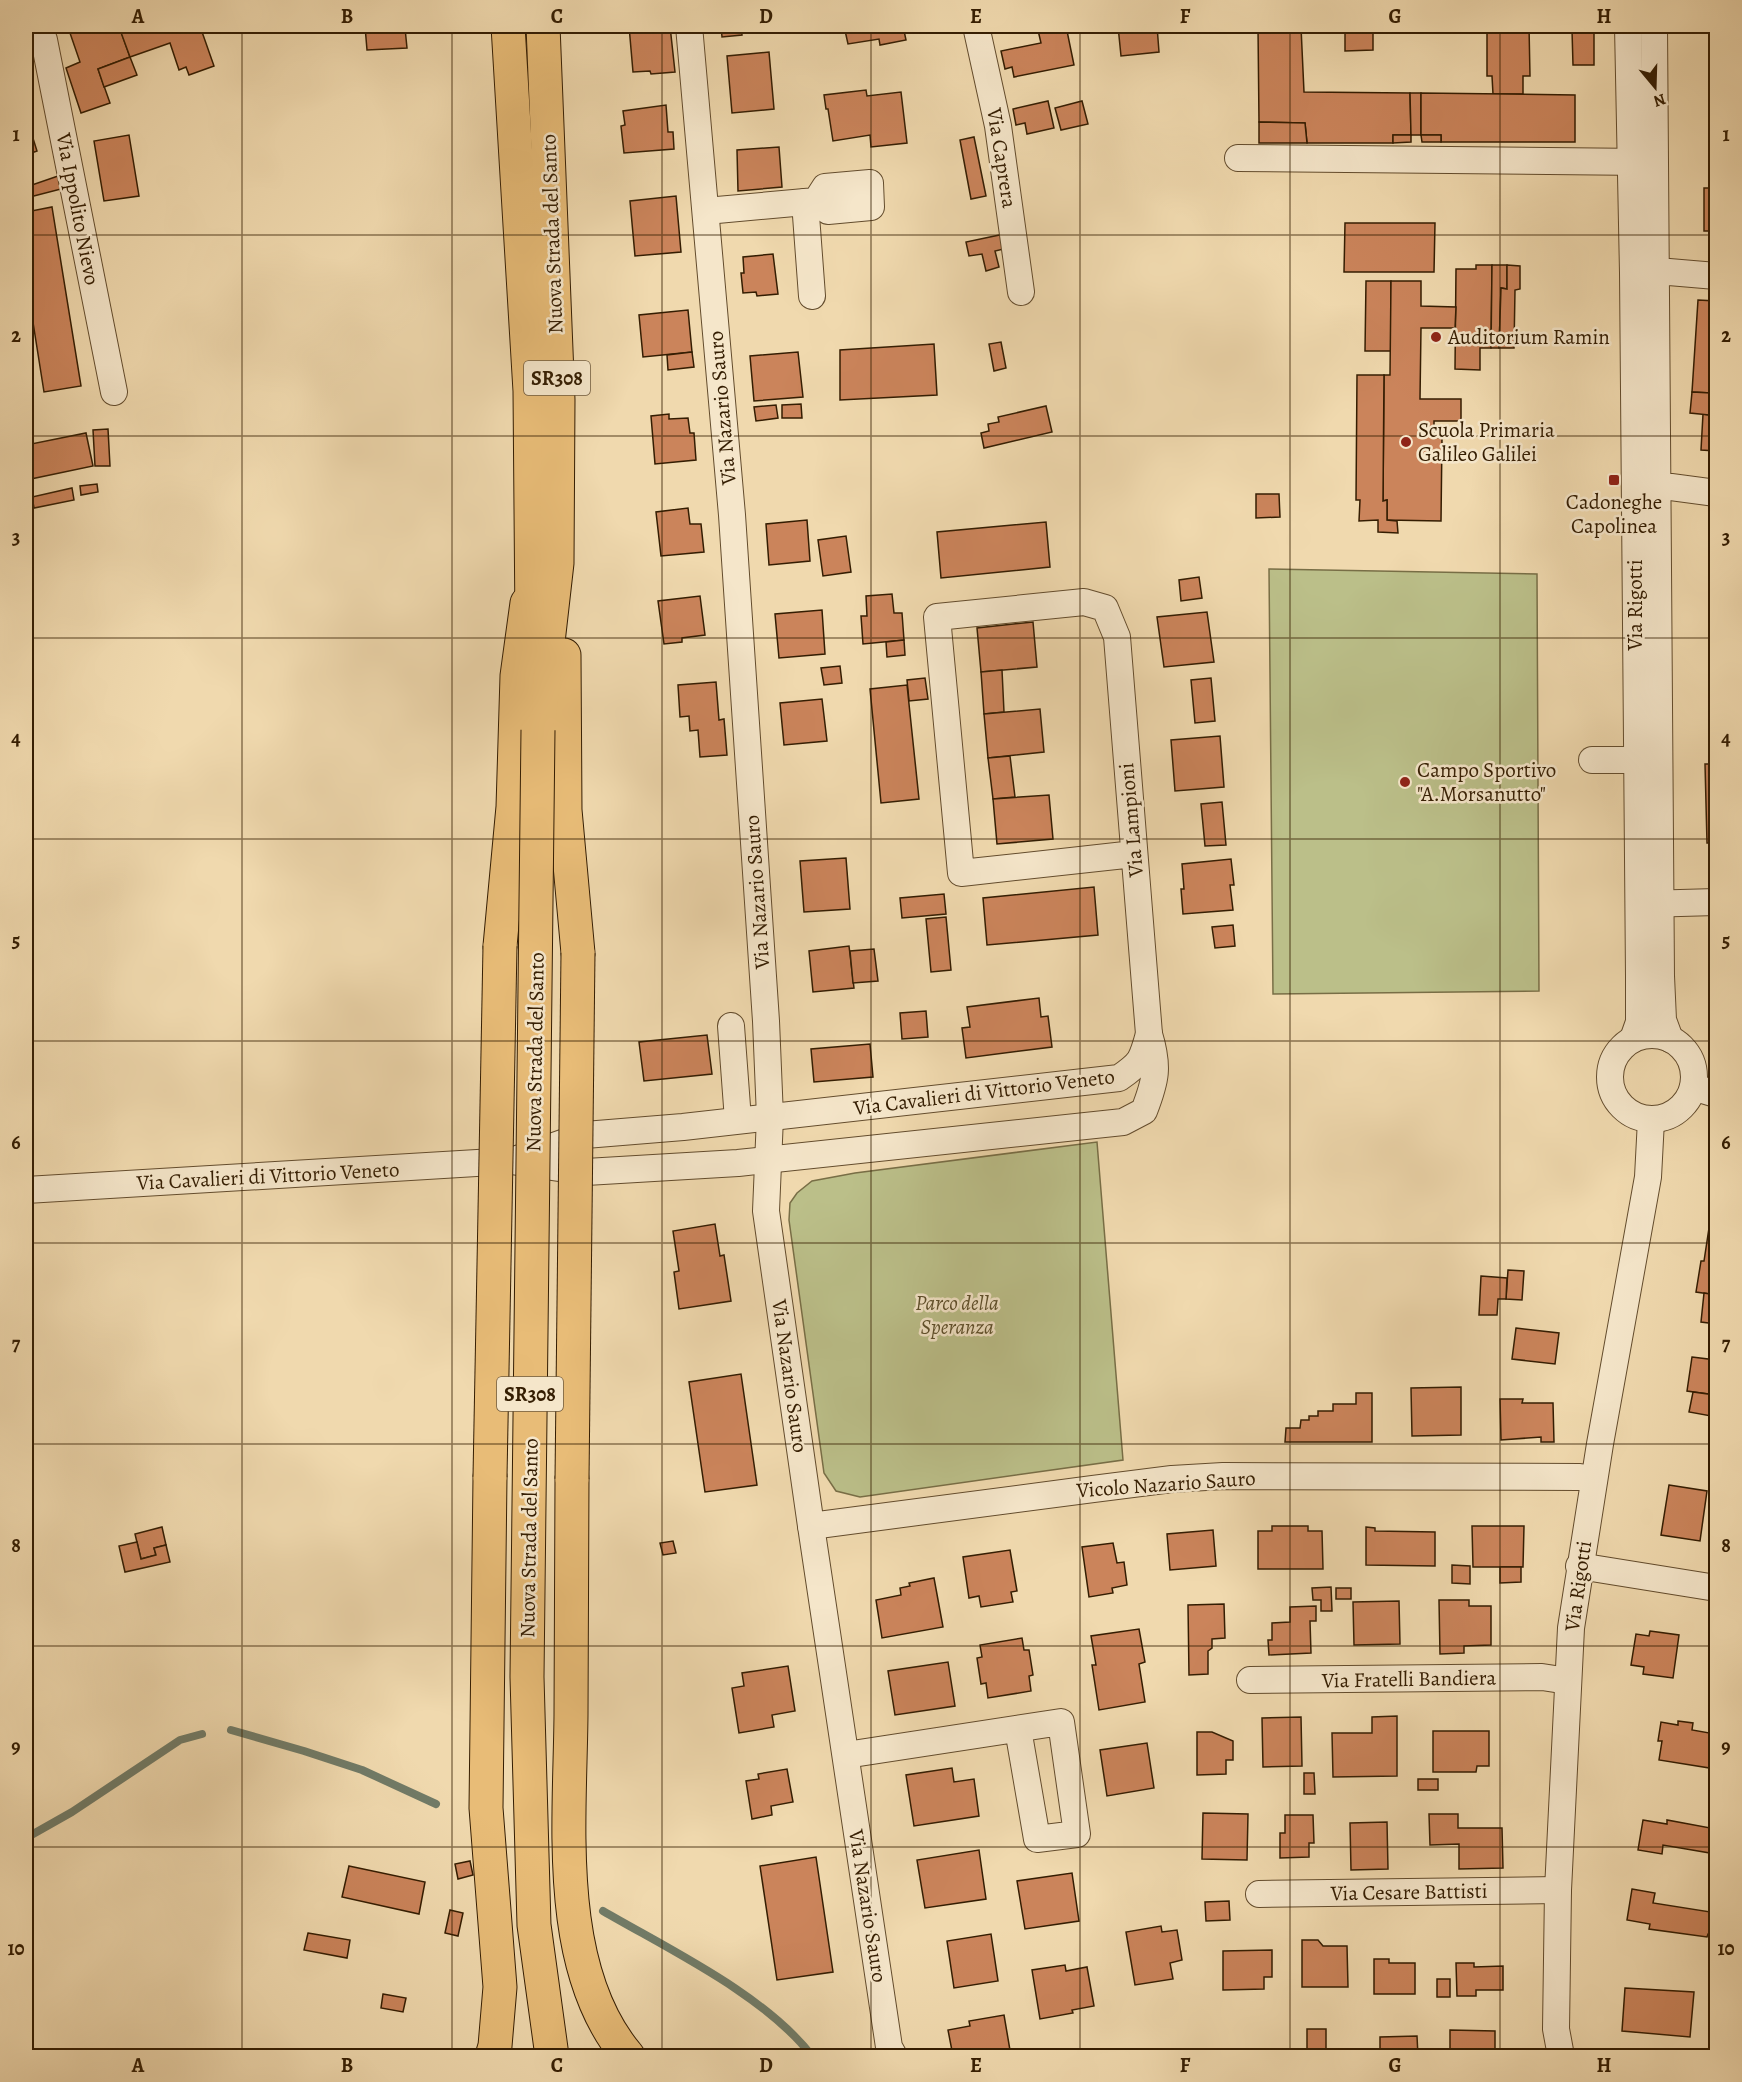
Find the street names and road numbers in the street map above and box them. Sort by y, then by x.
street label: Via Caprera [980,105,1024,210]
street label: Via Ippolito Nievo [49,130,106,287]
street label: Nuova Strada del Santo [535,134,569,334]
street label: Via Nazario Sauro [701,330,743,487]
road number: SR308 [524,361,590,395]
street label: Via Rigotti [1621,559,1649,652]
street label: Via Lampioni [1112,762,1150,879]
street label: Via Nazario Sauro [738,814,776,971]
street label: Nuova Strada del Santo [519,952,551,1152]
street label: Via Cavalieri di Vittorio Veneto [851,1062,1116,1122]
street label: Via Cavalieri di Vittorio Veneto [135,1155,400,1197]
street label: Via Nazario Sauro [765,1297,815,1454]
road number: SR308 [497,1377,563,1411]
street label: Nuova Strada del Santo [513,1438,545,1638]
street label: Vicolo Nazario Sauro [1075,1464,1256,1504]
street label: Via Rigotti [1558,1539,1598,1634]
street label: Via Fratelli Bandiera [1321,1663,1497,1695]
street label: Via Nazario Sauro [842,1827,894,1984]
street label: Via Cesare Battisti [1329,1877,1488,1907]

